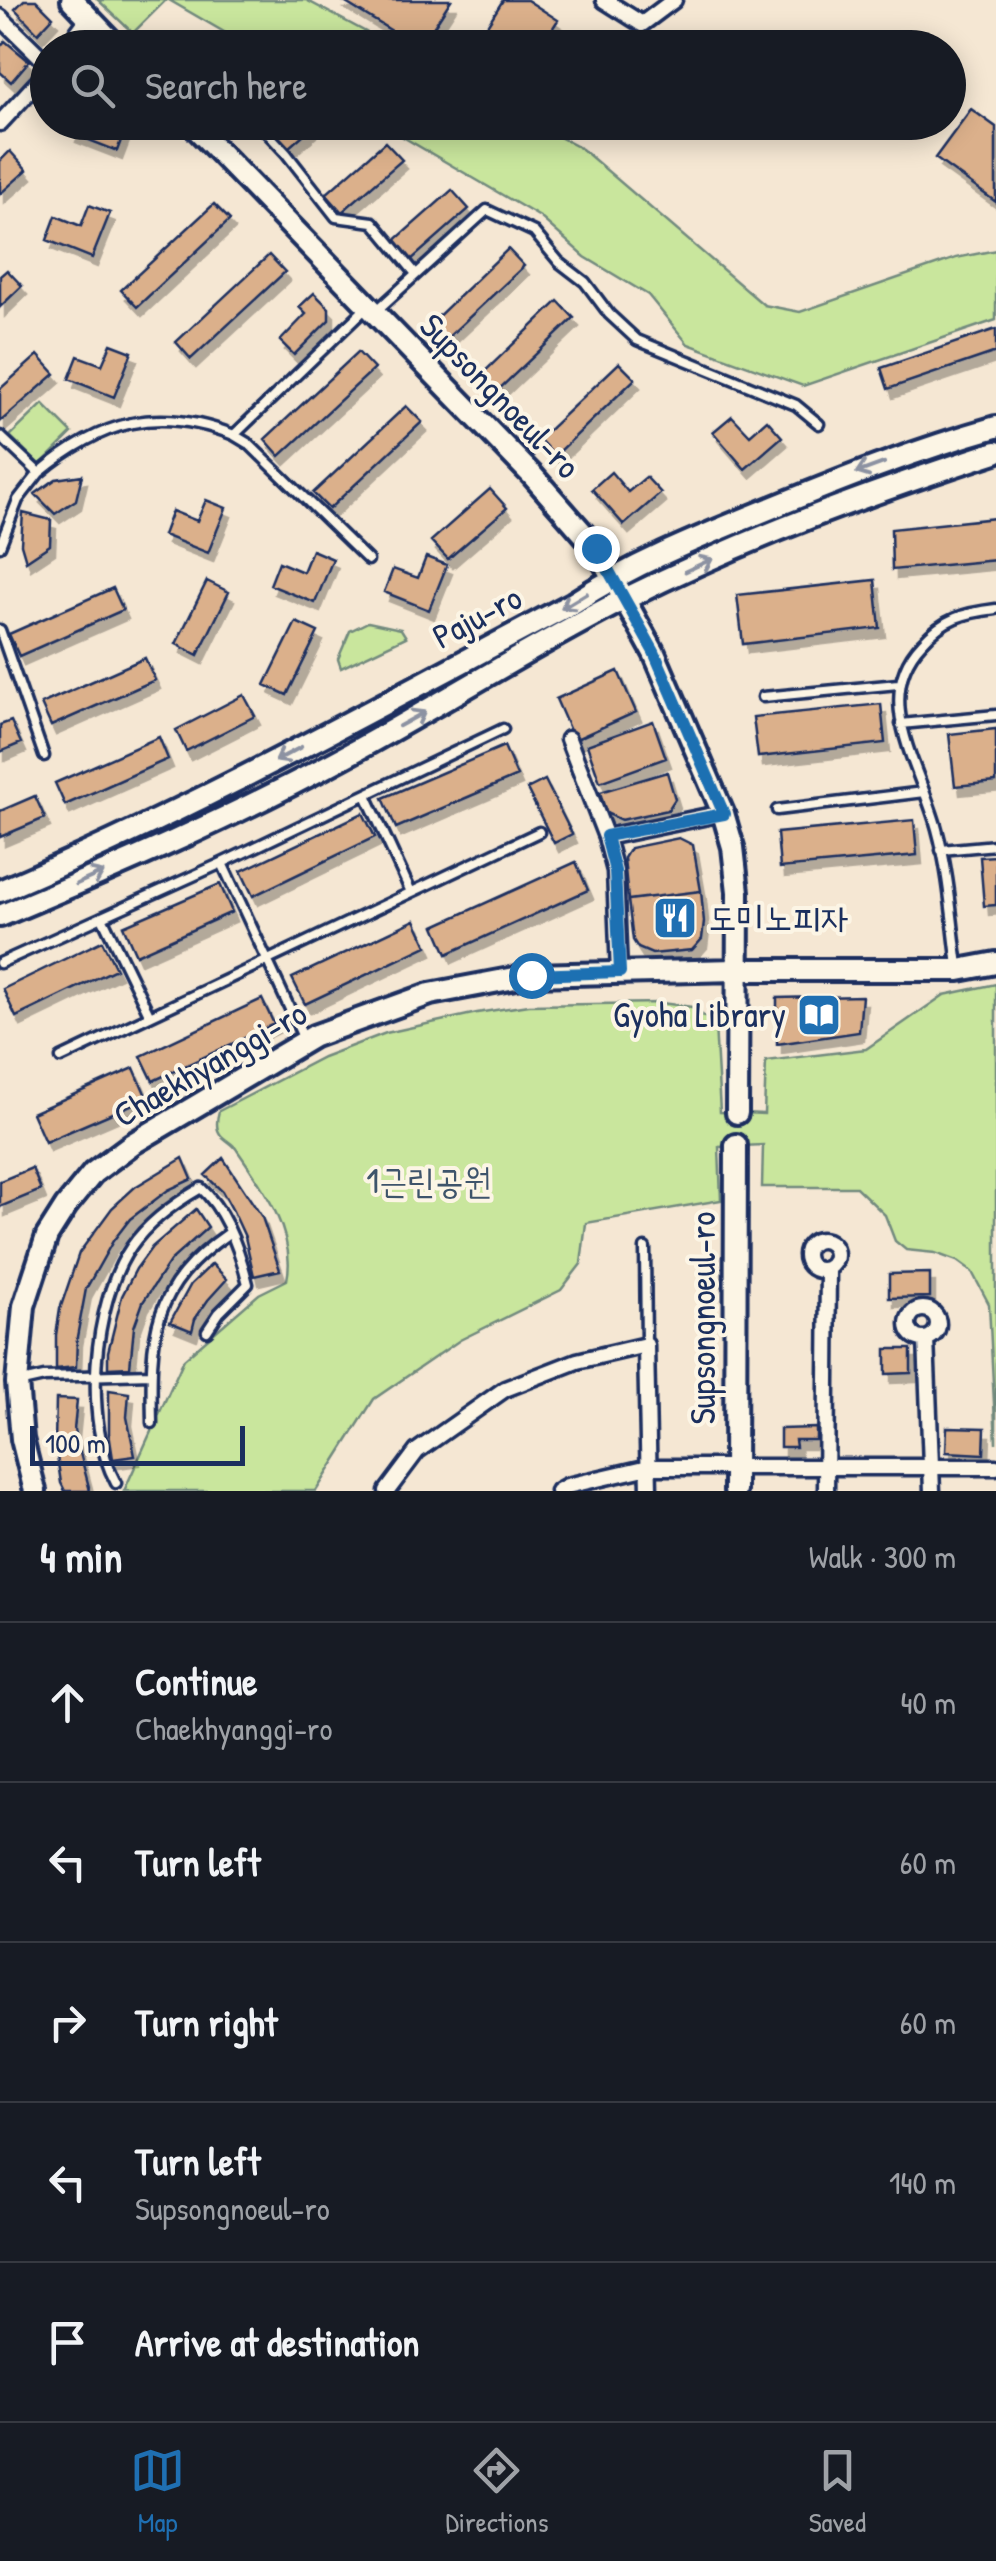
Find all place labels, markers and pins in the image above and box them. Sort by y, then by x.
place label: 도미노피자 [708,894,849,941]
restaurant icon: 도미노피자 [652,895,698,941]
place label: Gyoha Library [613,991,786,1038]
library icon: Gyoha Library [796,992,842,1038]

